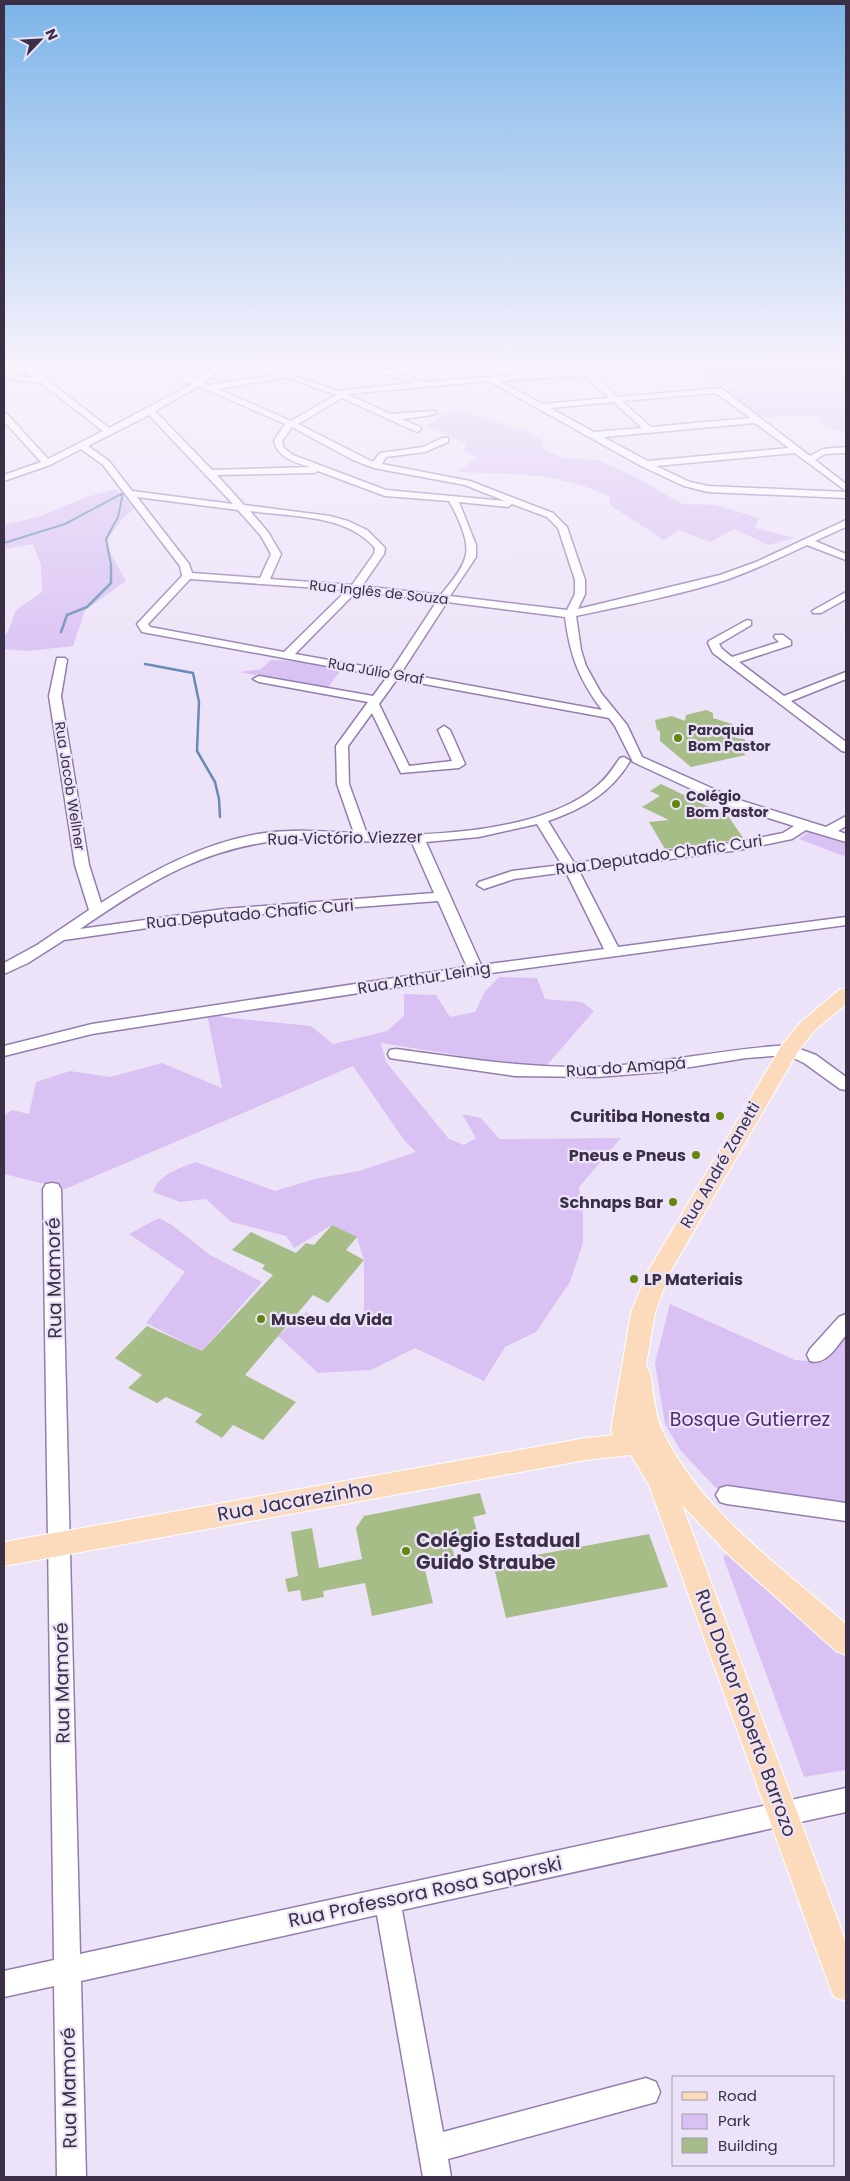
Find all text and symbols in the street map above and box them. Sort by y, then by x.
north arrow [15,15,65,65]
text: N [40,26,63,44]
street label: Rua Inglês de Souza [309,575,449,609]
street label: Rua Júlio Graf [327,653,426,689]
street label: Rua Jacob Wellner [50,720,90,852]
place label: Paroquia Bom Pastor [688,720,771,756]
marker: Paroquia Bom Pastor [672,732,684,744]
place label: Colégio Bom Pastor [686,786,769,822]
marker: Colégio Bom Pastor [670,798,682,810]
street label: Rua Victório Viezzer [267,825,423,851]
street label: Rua Deputado Chafic Curi [554,829,764,881]
street label: Rua Deputado Chafic Curi [145,893,355,935]
street label: Rua Arthur Leinig [356,956,492,1000]
street label: Rua do Amapá [565,1051,687,1083]
street label: Rua André Zanetti [674,1098,766,1232]
place label: Curitiba Honesta [570,1105,710,1128]
marker: Curitiba Honesta [714,1110,726,1122]
place label: Pneus e Pneus [569,1144,686,1167]
marker: Pneus e Pneus [690,1149,702,1161]
place label: Schnaps Bar [560,1191,663,1214]
marker: Schnaps Bar [667,1196,679,1208]
street label: Rua Mamoré [39,1217,69,1339]
place label: LP Materiais [644,1268,743,1291]
marker: LP Materiais [628,1273,640,1285]
place label: Museu da Vida [271,1308,393,1331]
marker: Museu da Vida [255,1313,267,1325]
park label: Bosque Gutierrez [670,1406,830,1433]
street label: Rua Jacarezinho [215,1474,375,1528]
place label: Colégio Estadual Guido Straube [416,1527,580,1576]
marker: Colégio Estadual Guido Straube [400,1545,412,1557]
street label: Rua Doutor Roberto Barrozo [689,1585,803,1841]
street label: Rua Mamoré [47,1622,77,1744]
street label: Rua Professora Rosa Saporski [286,1850,564,1934]
street label: Rua Mamoré [54,2027,84,2149]
legend [672,2076,835,2166]
text: Road [718,2085,757,2106]
text: Park [718,2110,750,2131]
text: Building [718,2135,778,2156]

